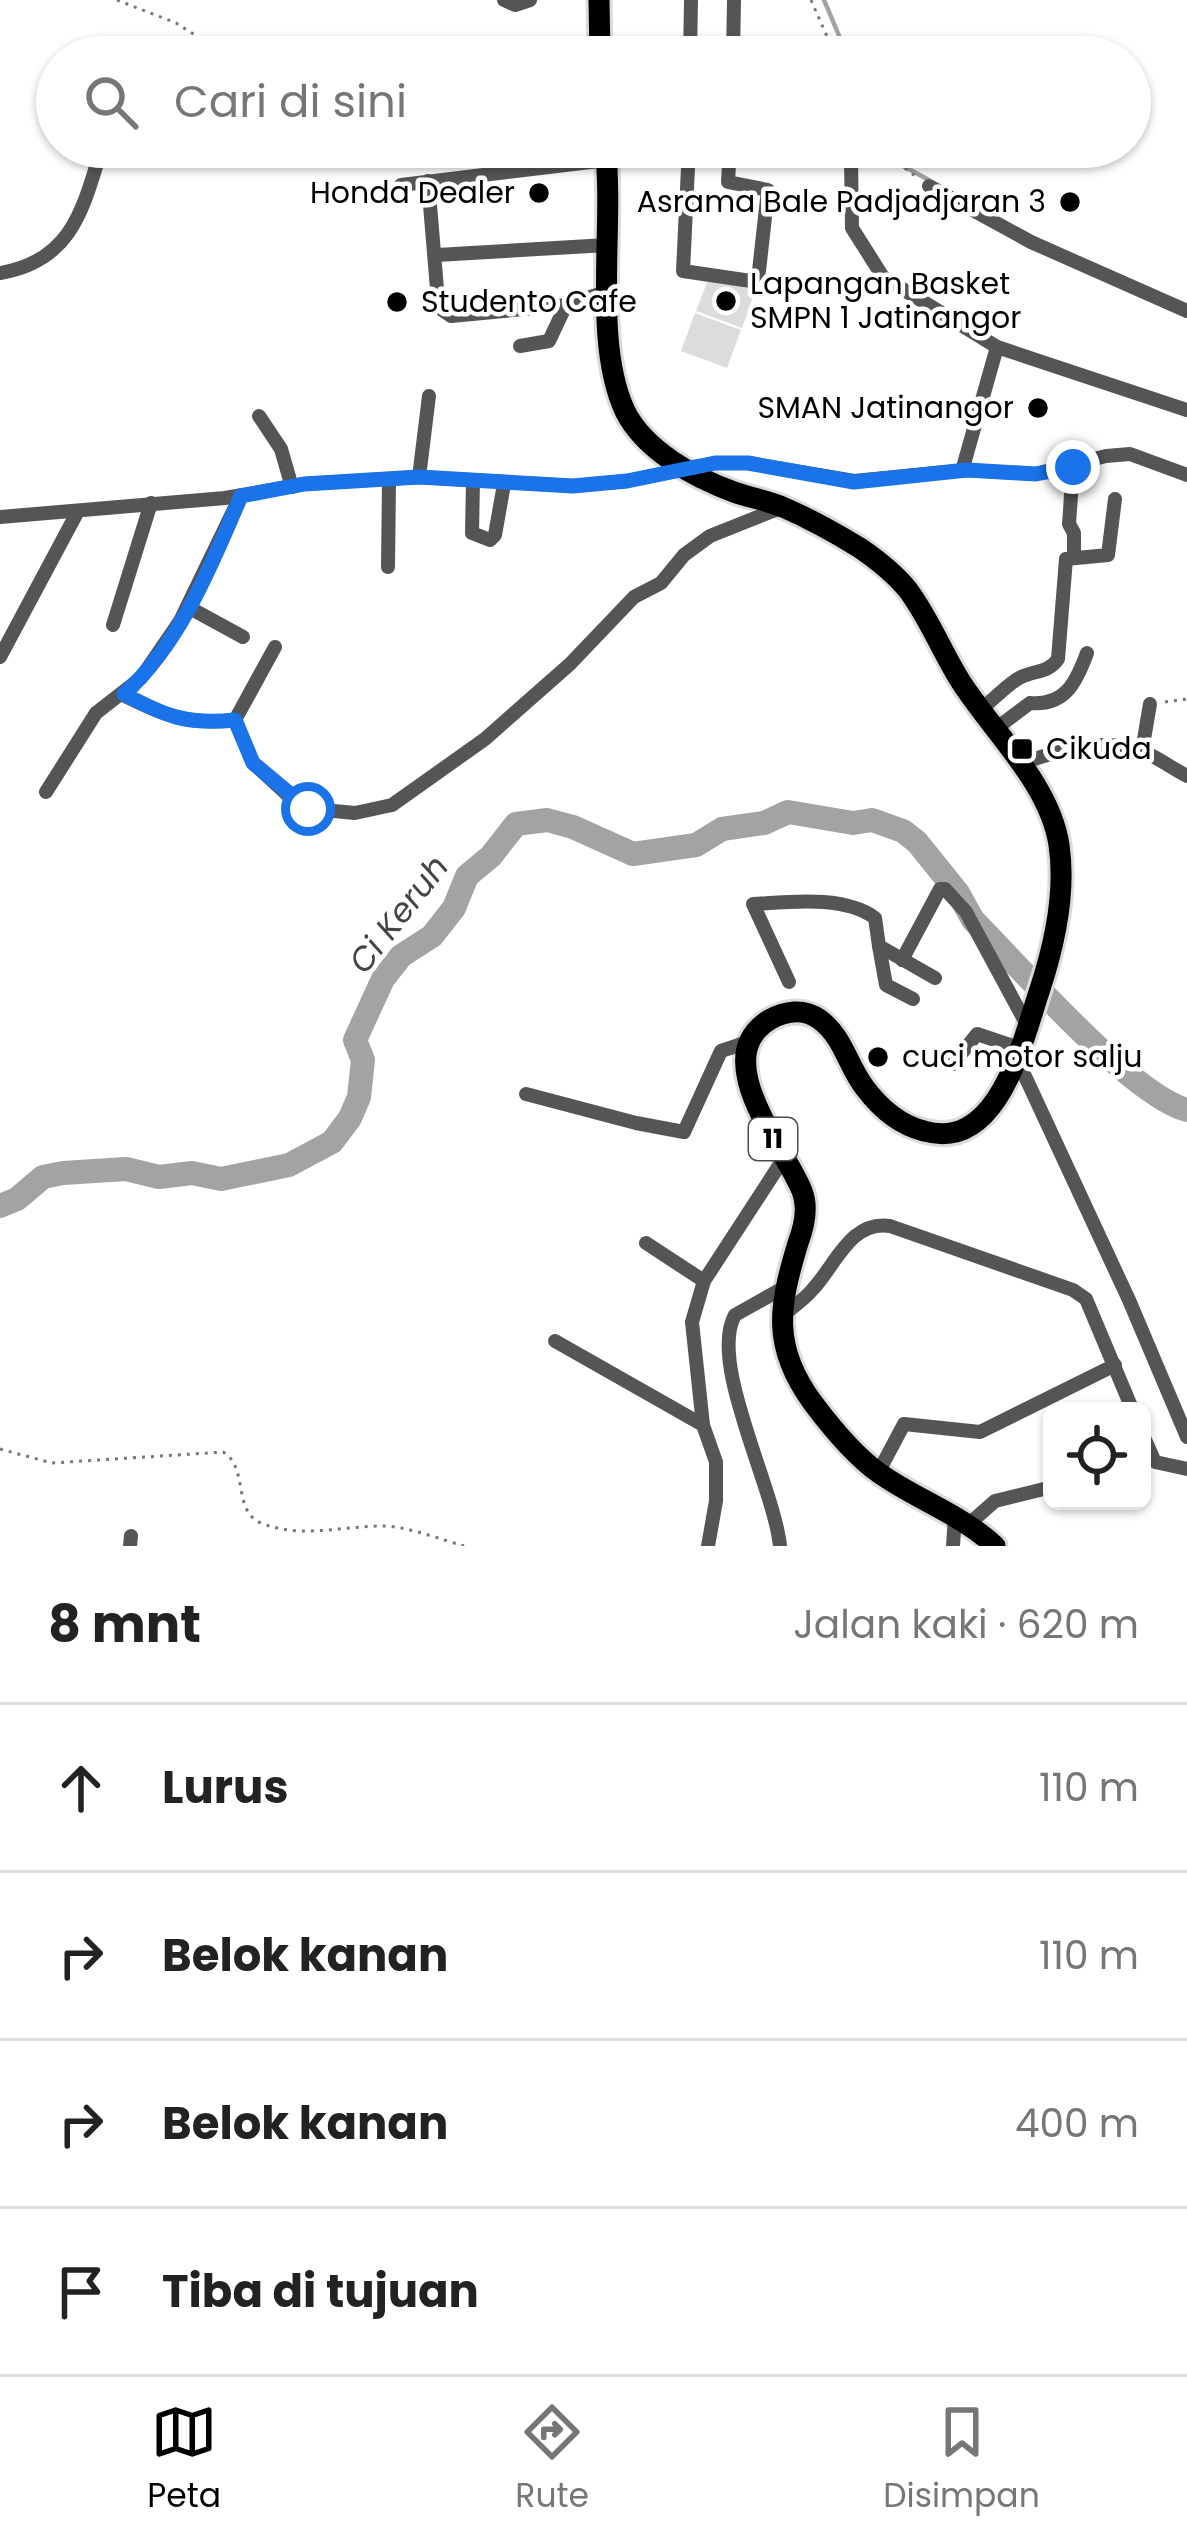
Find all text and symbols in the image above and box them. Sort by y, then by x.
search box [36,36,1151,168]
icon: search [78,69,144,135]
text: Cari di sini [174,70,407,133]
place label: Honda Dealer [310,171,515,214]
marker: Honda Dealer [526,180,552,206]
place label: Asrama Bale Padjadjaran 3 [637,180,1046,223]
marker: Asrama Bale Padjadjaran 3 [1057,189,1083,215]
place label: Lapangan Basket SMPN 1 Jatinangor [750,262,1021,339]
place label: Studento Cafe [421,280,637,323]
marker: Lapangan Basket SMPN 1 Jatinangor [713,288,739,314]
marker: Studento Cafe [384,289,410,315]
place label: SMAN Jatinangor [757,386,1014,429]
marker: SMAN Jatinangor [1025,395,1051,421]
route end [1046,440,1100,494]
place label: Cikuda [1046,727,1152,770]
marker: Cikuda [1009,736,1035,762]
route start [281,782,335,836]
water label: Ci Keruh [337,845,459,983]
place label: cuci motor salju [902,1035,1142,1078]
marker: cuci motor salju [865,1044,891,1070]
road number: 11 [749,1118,797,1160]
map controls [1043,1402,1151,1510]
button: locate [1043,1402,1151,1510]
text: 8 mnt [48,1588,201,1660]
text: Jalan kaki · 620 m [793,1597,1139,1652]
icon: ahead [48,1755,114,1821]
text: Lurus [162,1756,289,1819]
text: 110 m [1039,1760,1139,1815]
icon: right [48,1923,114,1989]
text: Belok kanan [162,1924,448,1987]
text: 110 m [1039,1928,1139,1983]
icon: right [48,2091,114,2157]
text: Belok kanan [162,2092,448,2155]
text: 400 m [1015,2096,1139,2151]
icon: arrive [48,2259,114,2325]
text: Tiba di tujuan [162,2260,479,2323]
tab: Peta [147,2399,221,2521]
tab: Rute [515,2399,589,2521]
tab: Disimpan [883,2399,1040,2521]

